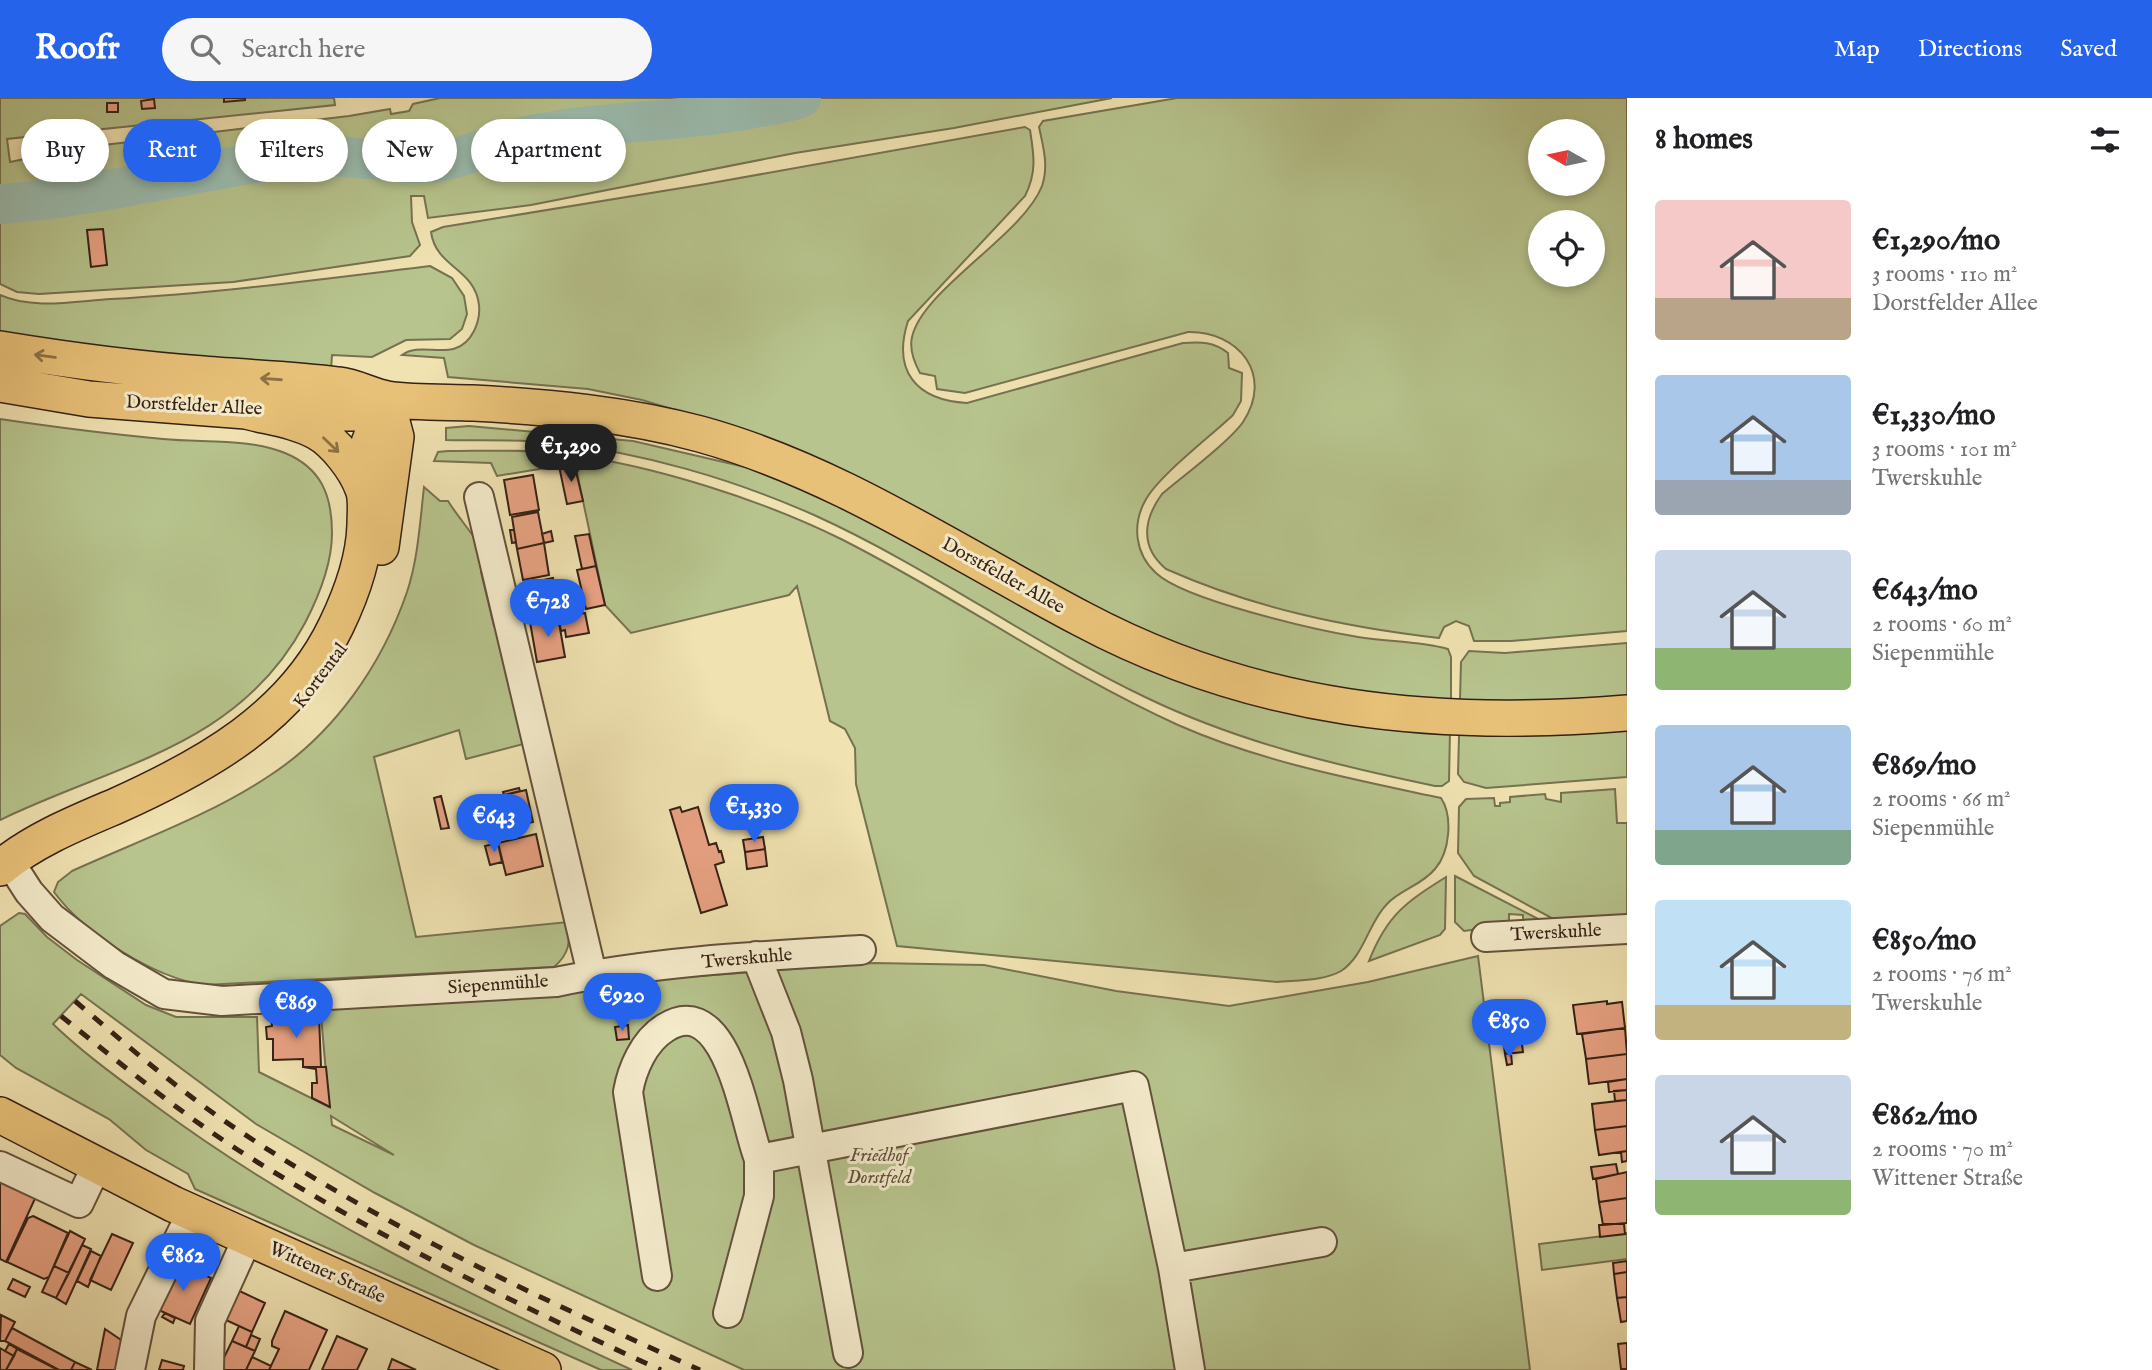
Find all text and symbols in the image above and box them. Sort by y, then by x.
search box [162,18,652,81]
text: Roofr [35,28,120,70]
icon: search [186,30,224,68]
text: Search here [242,33,365,66]
text: Map [1834,34,1880,65]
text: Directions [1918,34,2022,65]
text: Saved [2060,34,2117,65]
chip: Buy [21,119,109,182]
chip: Rent [123,119,221,182]
chip: Filters [235,119,348,182]
chip: New [362,119,457,182]
chip: Apartment [471,119,626,182]
north arrow [1528,119,1605,196]
map controls [1528,119,1605,287]
text: 8 homes [1655,121,1753,159]
icon: filters [2086,121,2124,159]
button: locate [1528,210,1605,287]
text: €1,290/mo [1872,222,2000,260]
icon: home [1711,228,1795,312]
text: 3 rooms · 110 m² [1872,260,2017,289]
text: Dorstfelder Allee [1872,289,2038,318]
one-way arrow [34,349,57,362]
one-way arrow [260,373,283,386]
street label: Dorstfelder Allee [125,390,263,422]
text: €1,330/mo [1872,397,1995,435]
icon: home [1711,403,1795,487]
pin: €1,290 [514,424,628,484]
text: €1,290 [541,432,601,461]
text: 3 rooms · 101 m² [1872,435,2017,464]
one-way arrow [322,436,339,453]
text: Twerskuhle [1872,464,1982,493]
street label: Dorstfelder Allee [937,532,1069,620]
text: €643/mo [1872,572,1978,610]
icon: home [1711,578,1795,662]
pin: €728 [507,580,589,639]
text: €728 [526,587,570,616]
text: 2 rooms · 60 m² [1872,610,2012,639]
street label: Kortental [289,638,354,714]
text: Siepenmühle [1872,639,1994,668]
text: €869/mo [1872,747,1976,785]
icon: home [1711,753,1795,837]
pin: €1,330 [697,784,811,844]
text: 2 rooms · 66 m² [1872,785,2011,814]
text: €1,330 [726,792,782,821]
pin: €643 [453,794,535,854]
text: €643 [472,802,516,831]
text: Siepenmühle [1872,814,1994,843]
street label: Twerskuhle [1510,919,1602,947]
text: €850/mo [1872,922,1976,960]
icon: home [1711,928,1795,1012]
street label: Twerskuhle [701,943,794,975]
text: 2 rooms · 76 m² [1872,960,2012,989]
street label: Siepenmühle [447,969,549,1000]
pin: €920 [581,974,663,1033]
pin: €869 [255,981,337,1040]
text: €920 [599,981,645,1010]
text: €869 [275,988,317,1017]
text: Twerskuhle [1872,989,1982,1018]
pin: €850 [1468,1000,1550,1059]
text: €850 [1488,1007,1530,1036]
text: €862/mo [1872,1097,1978,1135]
icon: home [1711,1103,1795,1187]
text: 2 rooms · 70 m² [1872,1135,2013,1164]
park label: Friedhof Dorstfeld [847,1144,912,1190]
text: Wittener Straße [1872,1164,2023,1193]
pin: €862 [142,1234,224,1293]
street label: Wittener Straße [265,1237,389,1309]
text: €862 [162,1241,205,1270]

